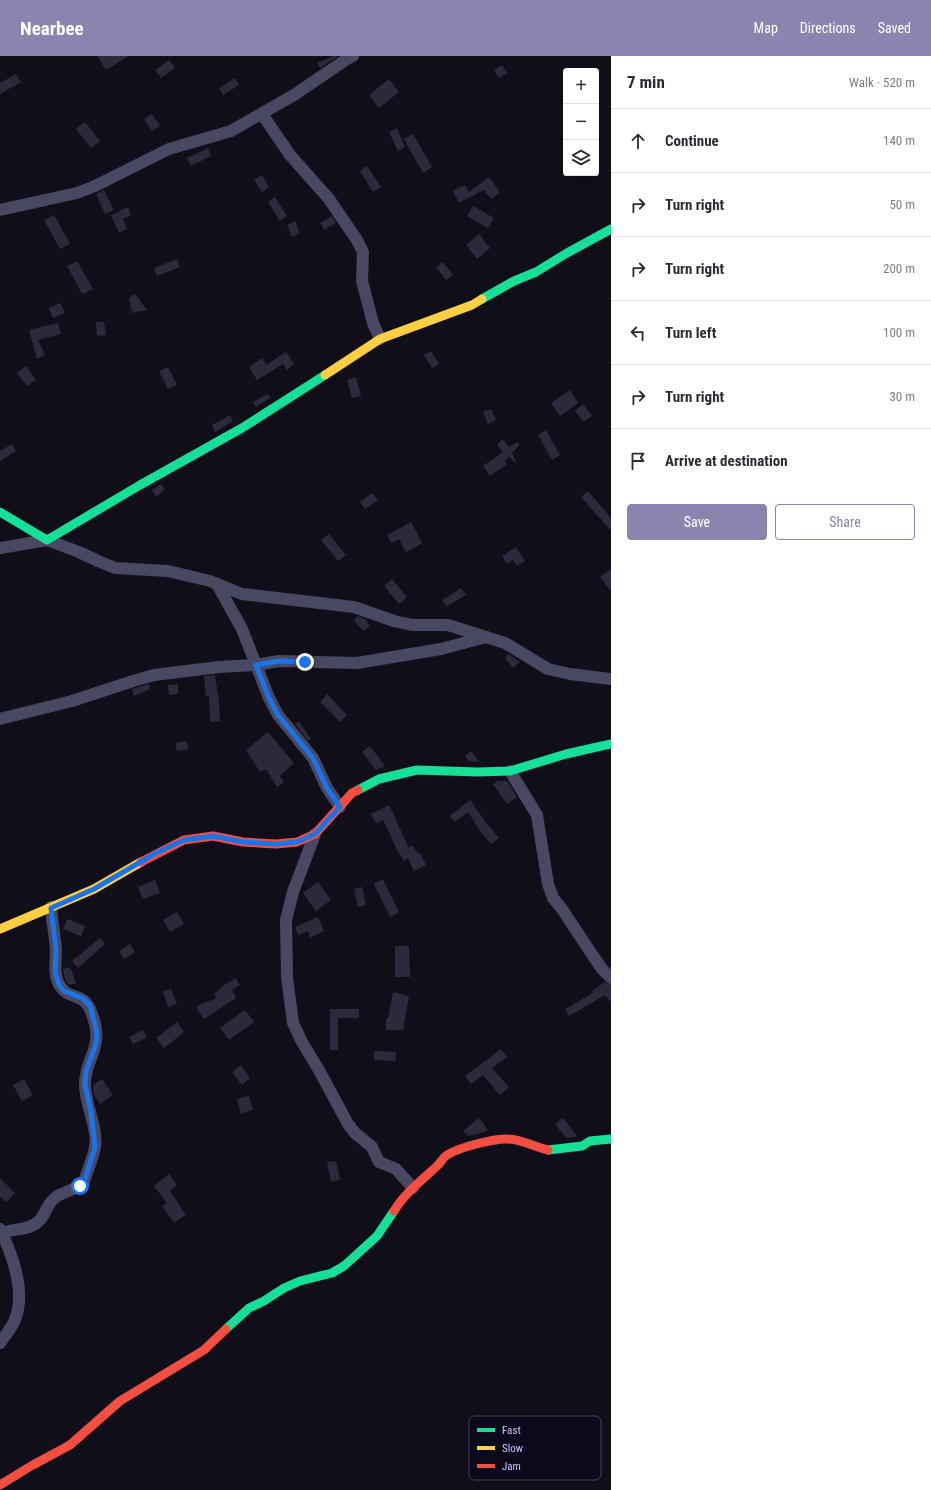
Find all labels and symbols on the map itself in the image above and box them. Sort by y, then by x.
route end [296,653,314,671]
route start [71,1177,89,1195]
legend [469,1416,601,1480]
text: Fast [502,1424,521,1437]
text: Slow [502,1442,523,1455]
text: Jam [502,1460,521,1473]

